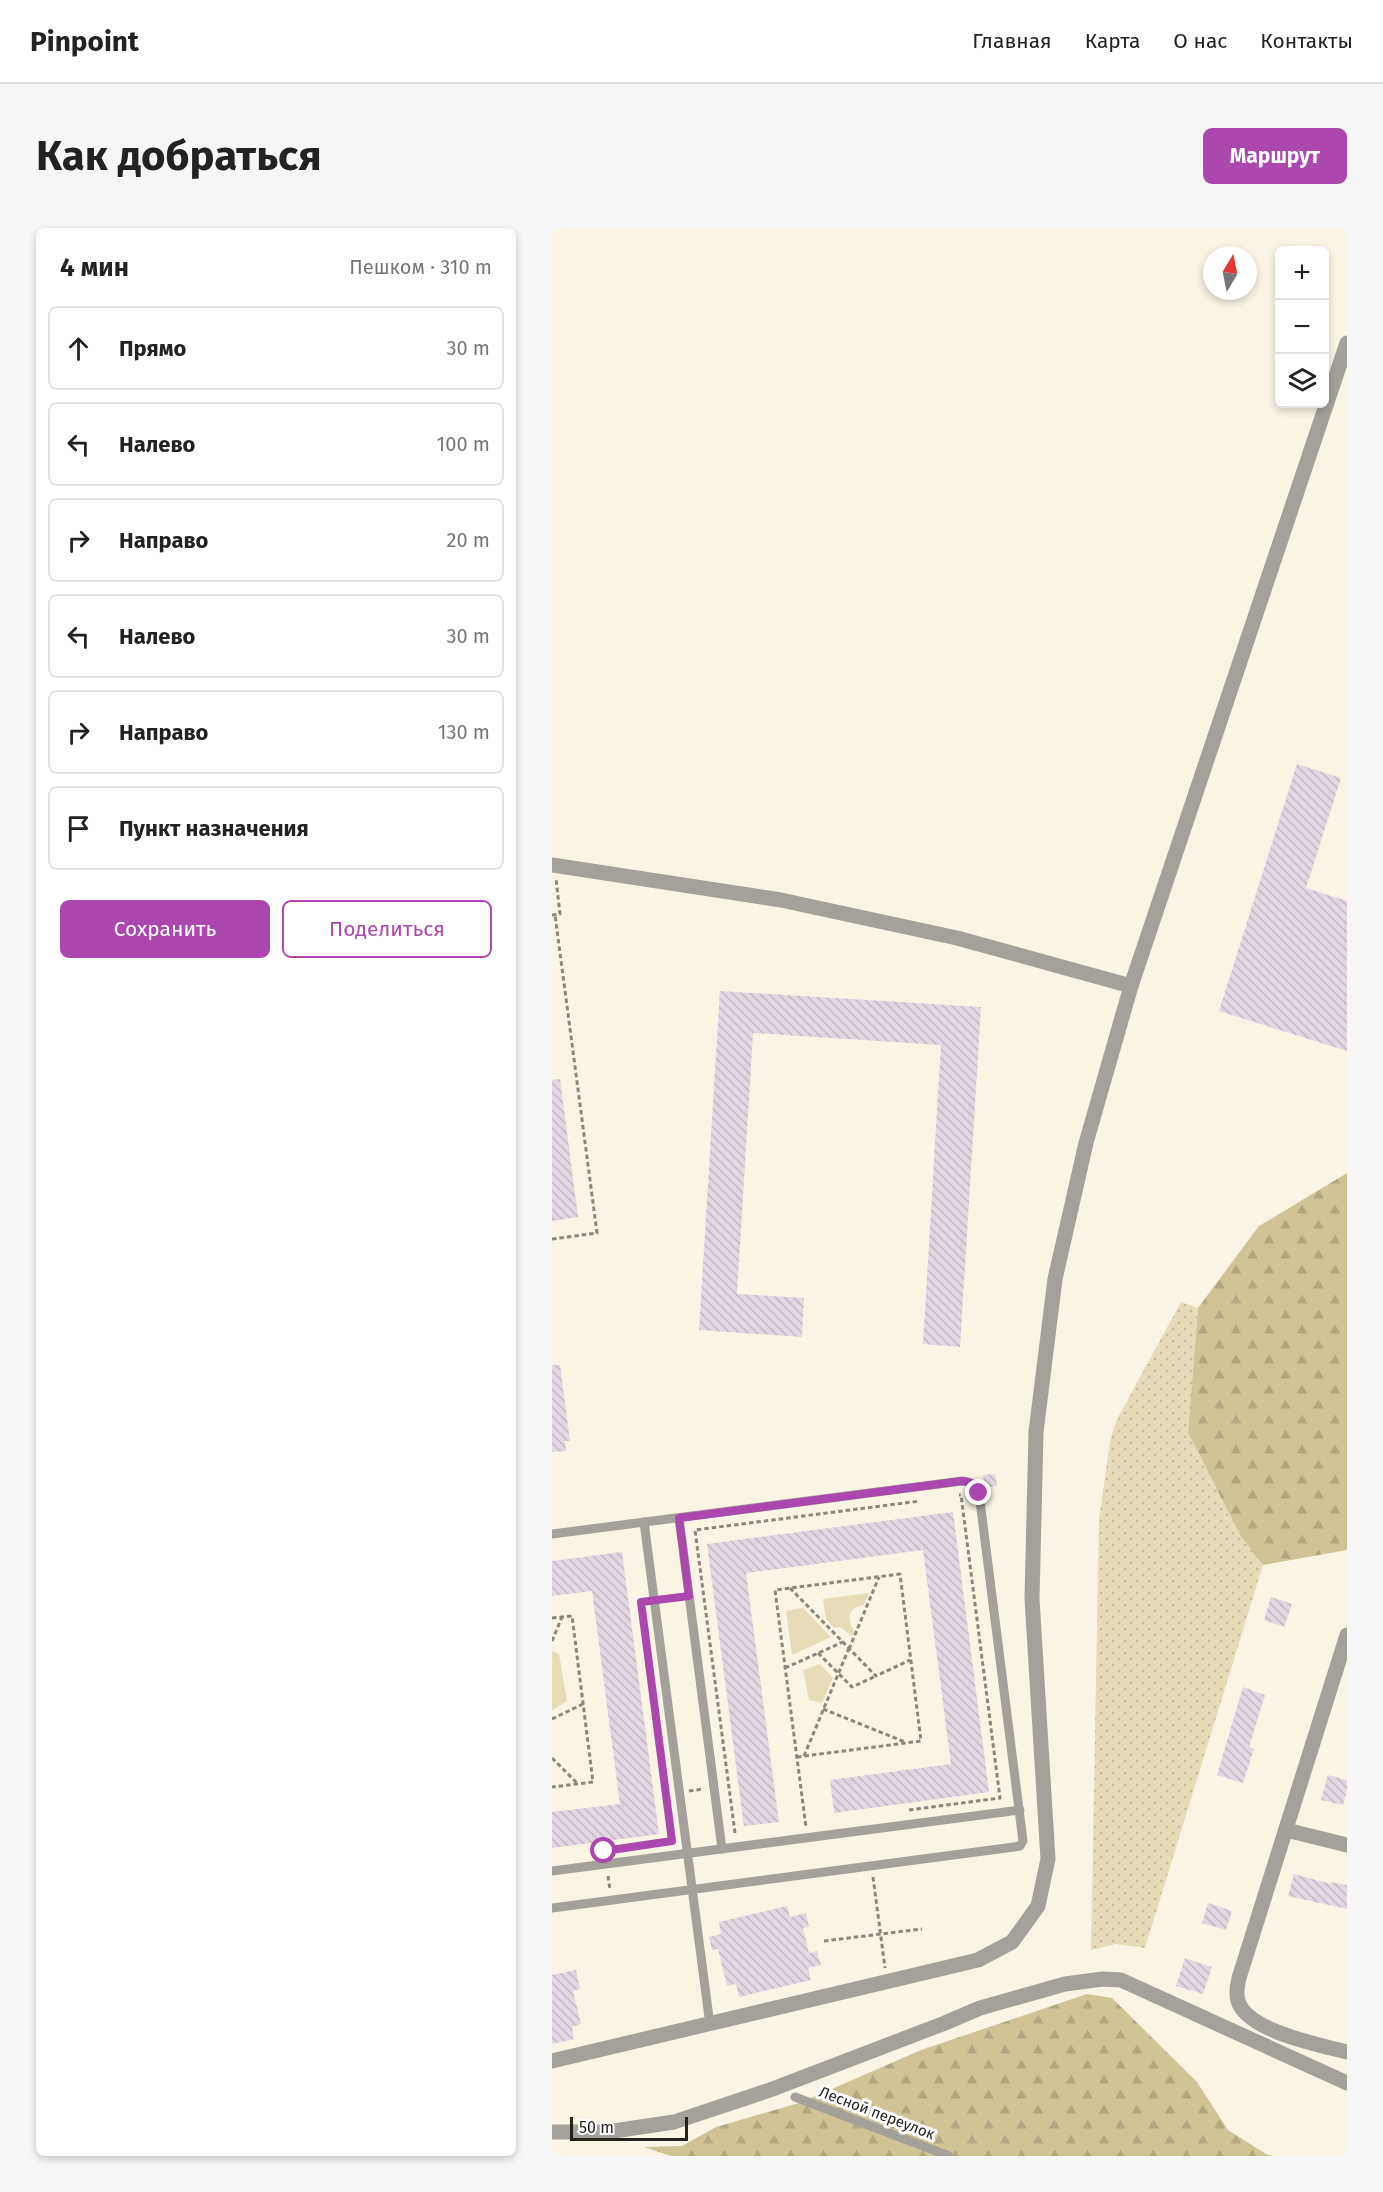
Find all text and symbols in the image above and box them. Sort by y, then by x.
text: Pinpoint [30,25,139,58]
text: Главная [972,28,1052,54]
text: Карта [1085,28,1140,54]
text: О нас [1173,28,1227,54]
text: Контакты [1260,28,1353,54]
button: Маршрут [1203,128,1347,184]
text: Как добраться [36,131,322,181]
north arrow [1203,246,1257,300]
map controls [1275,246,1329,408]
button: + [1275,246,1329,300]
text: 4 мин [60,252,129,283]
text: Пешком · 310 m [349,255,492,279]
button: − [1275,300,1329,354]
icon: ahead [62,332,95,365]
text: Прямо [119,335,186,362]
text: 30 m [446,336,490,360]
button: layers [1275,354,1329,408]
icon: left [62,428,95,461]
text: Налево [119,431,195,458]
text: 100 m [437,432,490,456]
icon: right [62,524,95,557]
text: Направо [119,527,208,554]
text: 20 m [447,528,490,552]
icon: left [62,620,95,653]
text: Налево [119,623,195,650]
text: 30 m [446,624,490,648]
icon: right [62,716,95,749]
text: Направо [119,719,208,746]
text: 130 m [438,720,490,744]
icon: arrive [62,812,95,845]
text: Пункт назначения [119,815,309,842]
button: Сохранить [60,900,270,958]
button: Поделиться [282,900,492,958]
route end [965,1479,991,1505]
route start [590,1837,616,1863]
street label: Лесной переулок [817,2083,938,2143]
scale bar [570,2114,688,2142]
text: 50 m [579,2118,614,2137]

